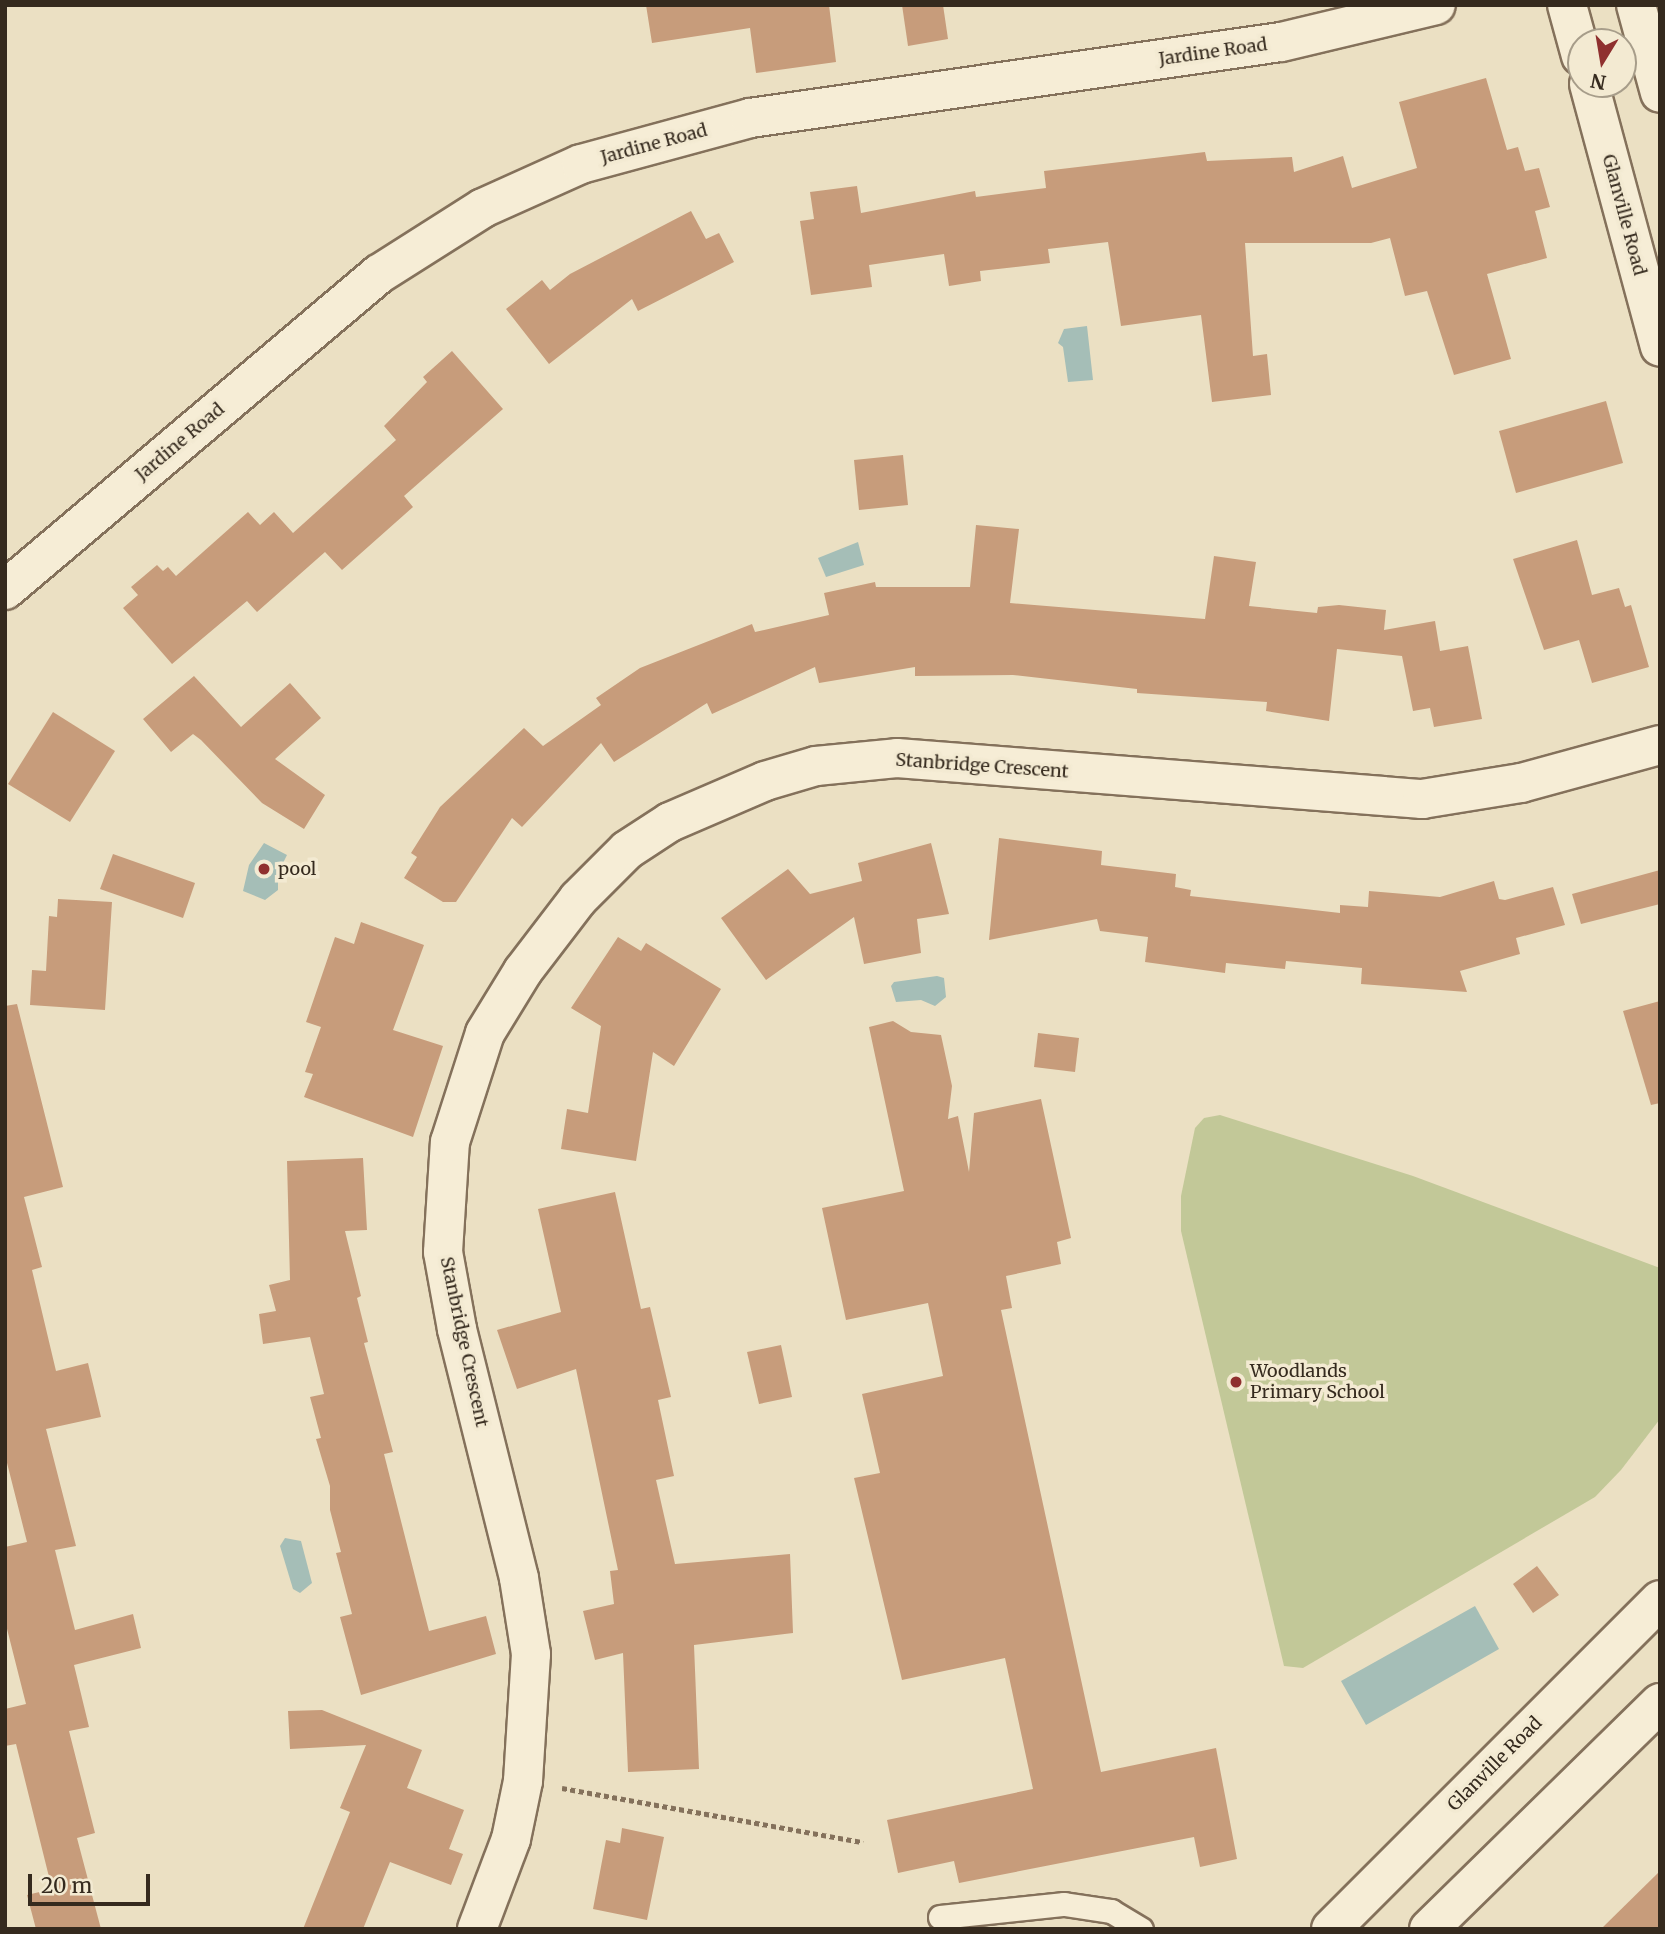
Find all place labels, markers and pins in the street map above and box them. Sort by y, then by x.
place label: pool [278,858,316,880]
marker: pool [256,861,272,877]
place label: Woodlands Primary School [1250,1361,1385,1404]
marker: Woodlands Primary School [1228,1374,1244,1390]

